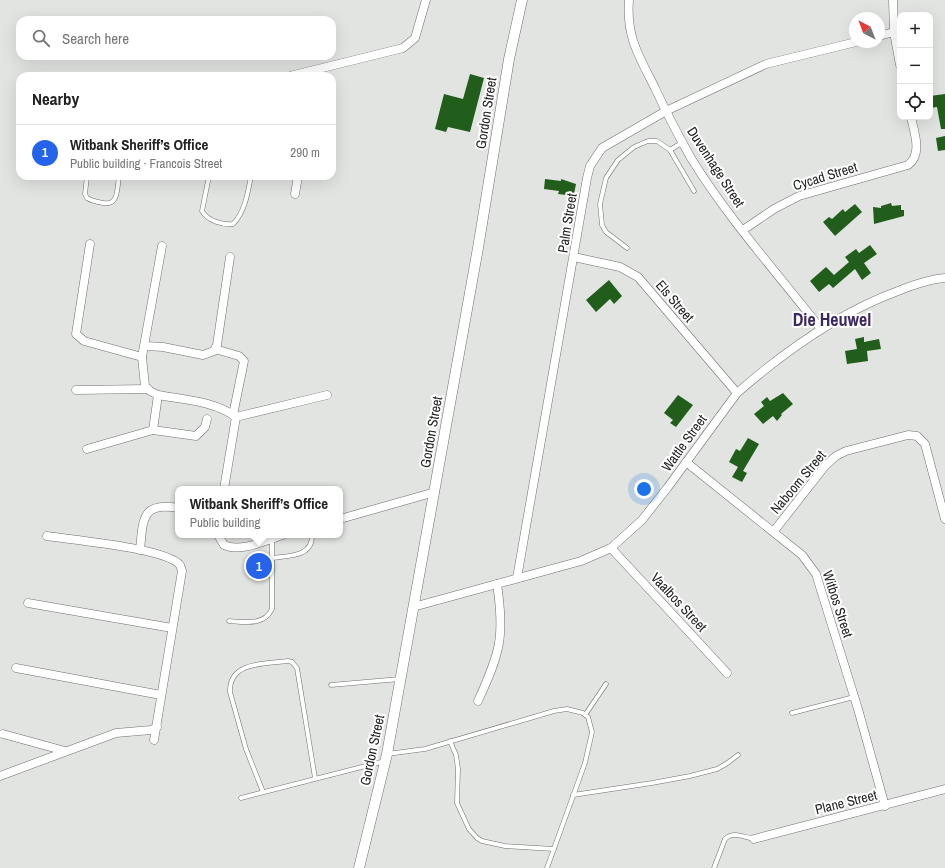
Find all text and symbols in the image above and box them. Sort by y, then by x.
north arrow [849,12,885,48]
map controls [897,12,933,120]
button: + [897,12,933,48]
search box [16,16,336,60]
icon: search [30,27,52,49]
text: Search here [62,28,129,49]
button: − [897,48,933,84]
street label: Gordon Street [471,76,501,150]
button: locate [897,84,933,120]
text: Nearby [32,87,79,110]
street label: Duvenhage Street [683,123,749,211]
text: Witbank Sheriff’s Office [70,134,208,155]
text: 1 [42,144,48,161]
text: 290 m [290,144,320,161]
text: Public building · Francois Street [70,155,222,172]
street label: Cycad Street [791,158,859,194]
street label: Palm Street [553,192,581,254]
street label: Els Street [652,276,698,326]
district label: Die Heuwel [793,307,871,332]
street label: Gordon Street [416,395,446,469]
street label: Wattle Street [657,411,711,475]
street label: Naboom Street [766,447,830,517]
your location [634,479,654,499]
popup [175,486,343,538]
text: Witbank Sheriff’s Office [190,493,328,514]
text: Public building [190,514,260,531]
pin: 1 [246,551,272,581]
street label: Witbos Street [819,568,857,640]
street label: Vaalbos Street [647,569,711,635]
street label: Gordon Street [356,713,388,787]
street label: Plane Street [813,786,879,818]

